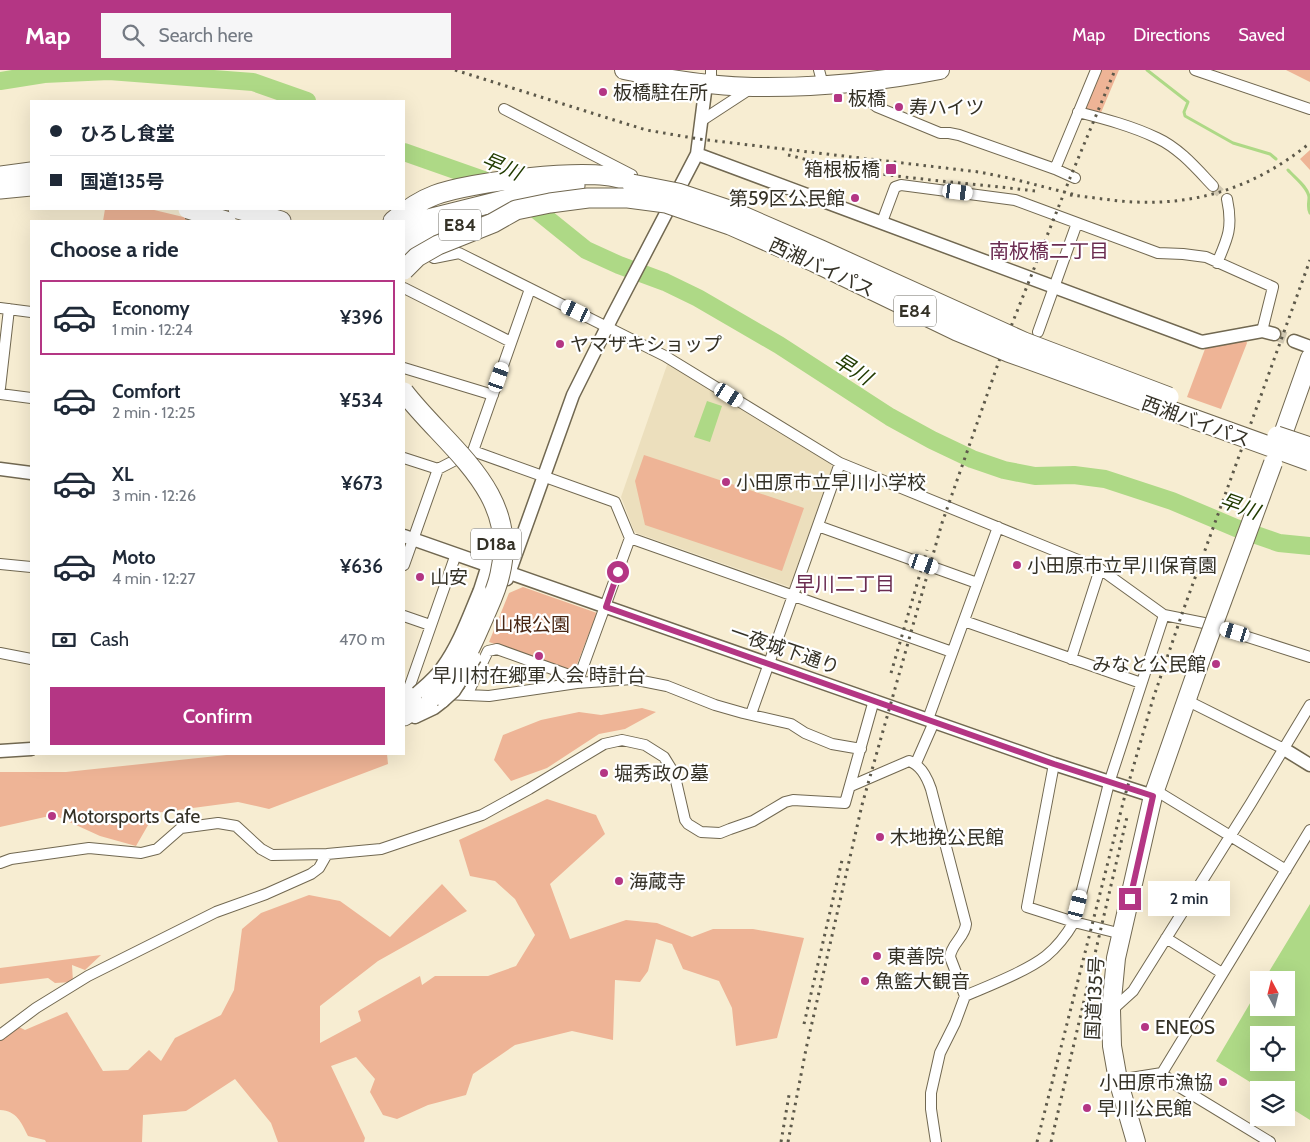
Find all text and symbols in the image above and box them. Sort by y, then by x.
search box [101,13,451,58]
text: Map [25,21,71,50]
icon: search [119,21,147,49]
text: Search here [159,24,253,47]
text: Map [1072,24,1105,46]
text: Directions [1133,24,1210,46]
text: Saved [1238,24,1285,46]
place label: 板橋駐在所 [613,81,708,104]
marker: 板橋駐在所 [597,86,609,98]
place label: 板橋 [848,87,886,110]
marker: 板橋 [832,92,844,104]
place label: 寿ハイツ [909,96,985,119]
marker: 寿ハイツ [893,101,905,113]
text: ひろし食堂 [80,122,175,145]
water label: 早川 [479,147,527,186]
place label: 箱根板橋 [804,158,880,181]
marker: 箱根板橋 [884,162,898,176]
text: 国道135号 [80,170,164,193]
car [942,183,973,201]
place label: 第59区公民館 [729,187,845,210]
marker: 第59区公民館 [849,192,861,204]
road number: E84 [439,210,481,240]
street label: 西湘バイパス [765,233,878,302]
text: Choose a ride [50,236,179,263]
district label: 南板橋二丁目 [989,239,1109,263]
icon: car [52,295,97,340]
road number: E84 [894,296,936,326]
text: Economy [112,297,190,320]
car [559,298,592,324]
text: ¥396 [340,306,383,329]
text: 1 min · 12:24 [112,320,193,339]
place label: ヤマザキショップ [570,333,722,356]
marker: ヤマザキショップ [554,338,566,350]
water label: 早川 [830,348,878,391]
car [487,360,510,394]
icon: car [52,378,97,423]
text: Comfort [112,380,181,403]
car [712,381,745,409]
text: ¥534 [340,389,383,412]
street label: 西湘バイパス [1139,391,1253,452]
text: 2 min · 12:25 [112,403,195,422]
icon: car [52,461,97,506]
text: XL [112,463,133,486]
place label: 小田原市立早川小学校 [736,471,926,494]
text: ¥673 [341,472,383,495]
marker: 小田原市立早川小学校 [720,476,732,488]
text: 3 min · 12:26 [112,486,196,505]
water label: 早川 [1217,488,1265,525]
road number: D18a [471,528,521,559]
icon: car [52,544,97,589]
text: Moto [112,546,156,569]
car [907,552,940,576]
place label: 小田原市立早川保育園 [1027,554,1217,577]
text: ¥636 [340,555,383,578]
marker: 小田原市立早川保育園 [1011,559,1023,571]
route start [607,561,629,583]
place label: 山安 [430,566,468,589]
text: 4 min · 12:27 [112,569,196,588]
marker: 山安 [414,571,426,583]
district label: 早川二丁目 [795,572,895,596]
park label: 山根公園 [494,613,570,636]
street label: 一夜城下通り [727,620,842,679]
car [1218,620,1251,644]
icon: cash [50,626,78,654]
text: Cash [90,628,129,651]
text: 470 m [339,630,385,649]
marker: 早川村在郷軍人会 時計台 [533,650,545,662]
place label: みなと公民館 [1092,653,1206,676]
marker: みなと公民館 [1210,658,1222,670]
place label: 早川村在郷軍人会 時計台 [432,664,646,687]
button: Confirm [50,687,385,745]
place label: 堀秀政の墓 [614,762,709,785]
marker: 堀秀政の墓 [598,767,610,779]
place label: Motorsports Cafe [62,805,201,828]
marker: Motorsports Cafe [46,810,58,822]
place label: 木地挽公民館 [890,826,1004,849]
marker: 木地挽公民館 [874,831,886,843]
place label: 海蔵寺 [629,870,686,893]
marker: 海蔵寺 [613,875,625,887]
callout: 2 min [1148,882,1230,916]
route end [1119,888,1141,910]
car [1067,889,1088,921]
text: 2 min [1170,889,1208,908]
place label: 東善院 [887,945,944,968]
marker: 東善院 [871,950,883,962]
street label: 国道135号 [1081,956,1108,1040]
place label: 魚籃大観音 [875,970,970,993]
north arrow [1250,971,1295,1016]
map controls [1250,971,1295,1126]
marker: 魚籃大観音 [859,975,871,987]
place label: ENEOS [1155,1016,1215,1039]
marker: ENEOS [1139,1021,1151,1033]
button: locate [1250,1026,1295,1071]
place label: 小田原市漁協 [1099,1071,1213,1094]
marker: 小田原市漁協 [1217,1076,1229,1088]
button: layers [1250,1081,1295,1126]
place label: 早川公民館 [1097,1097,1192,1120]
marker: 早川公民館 [1081,1102,1093,1114]

